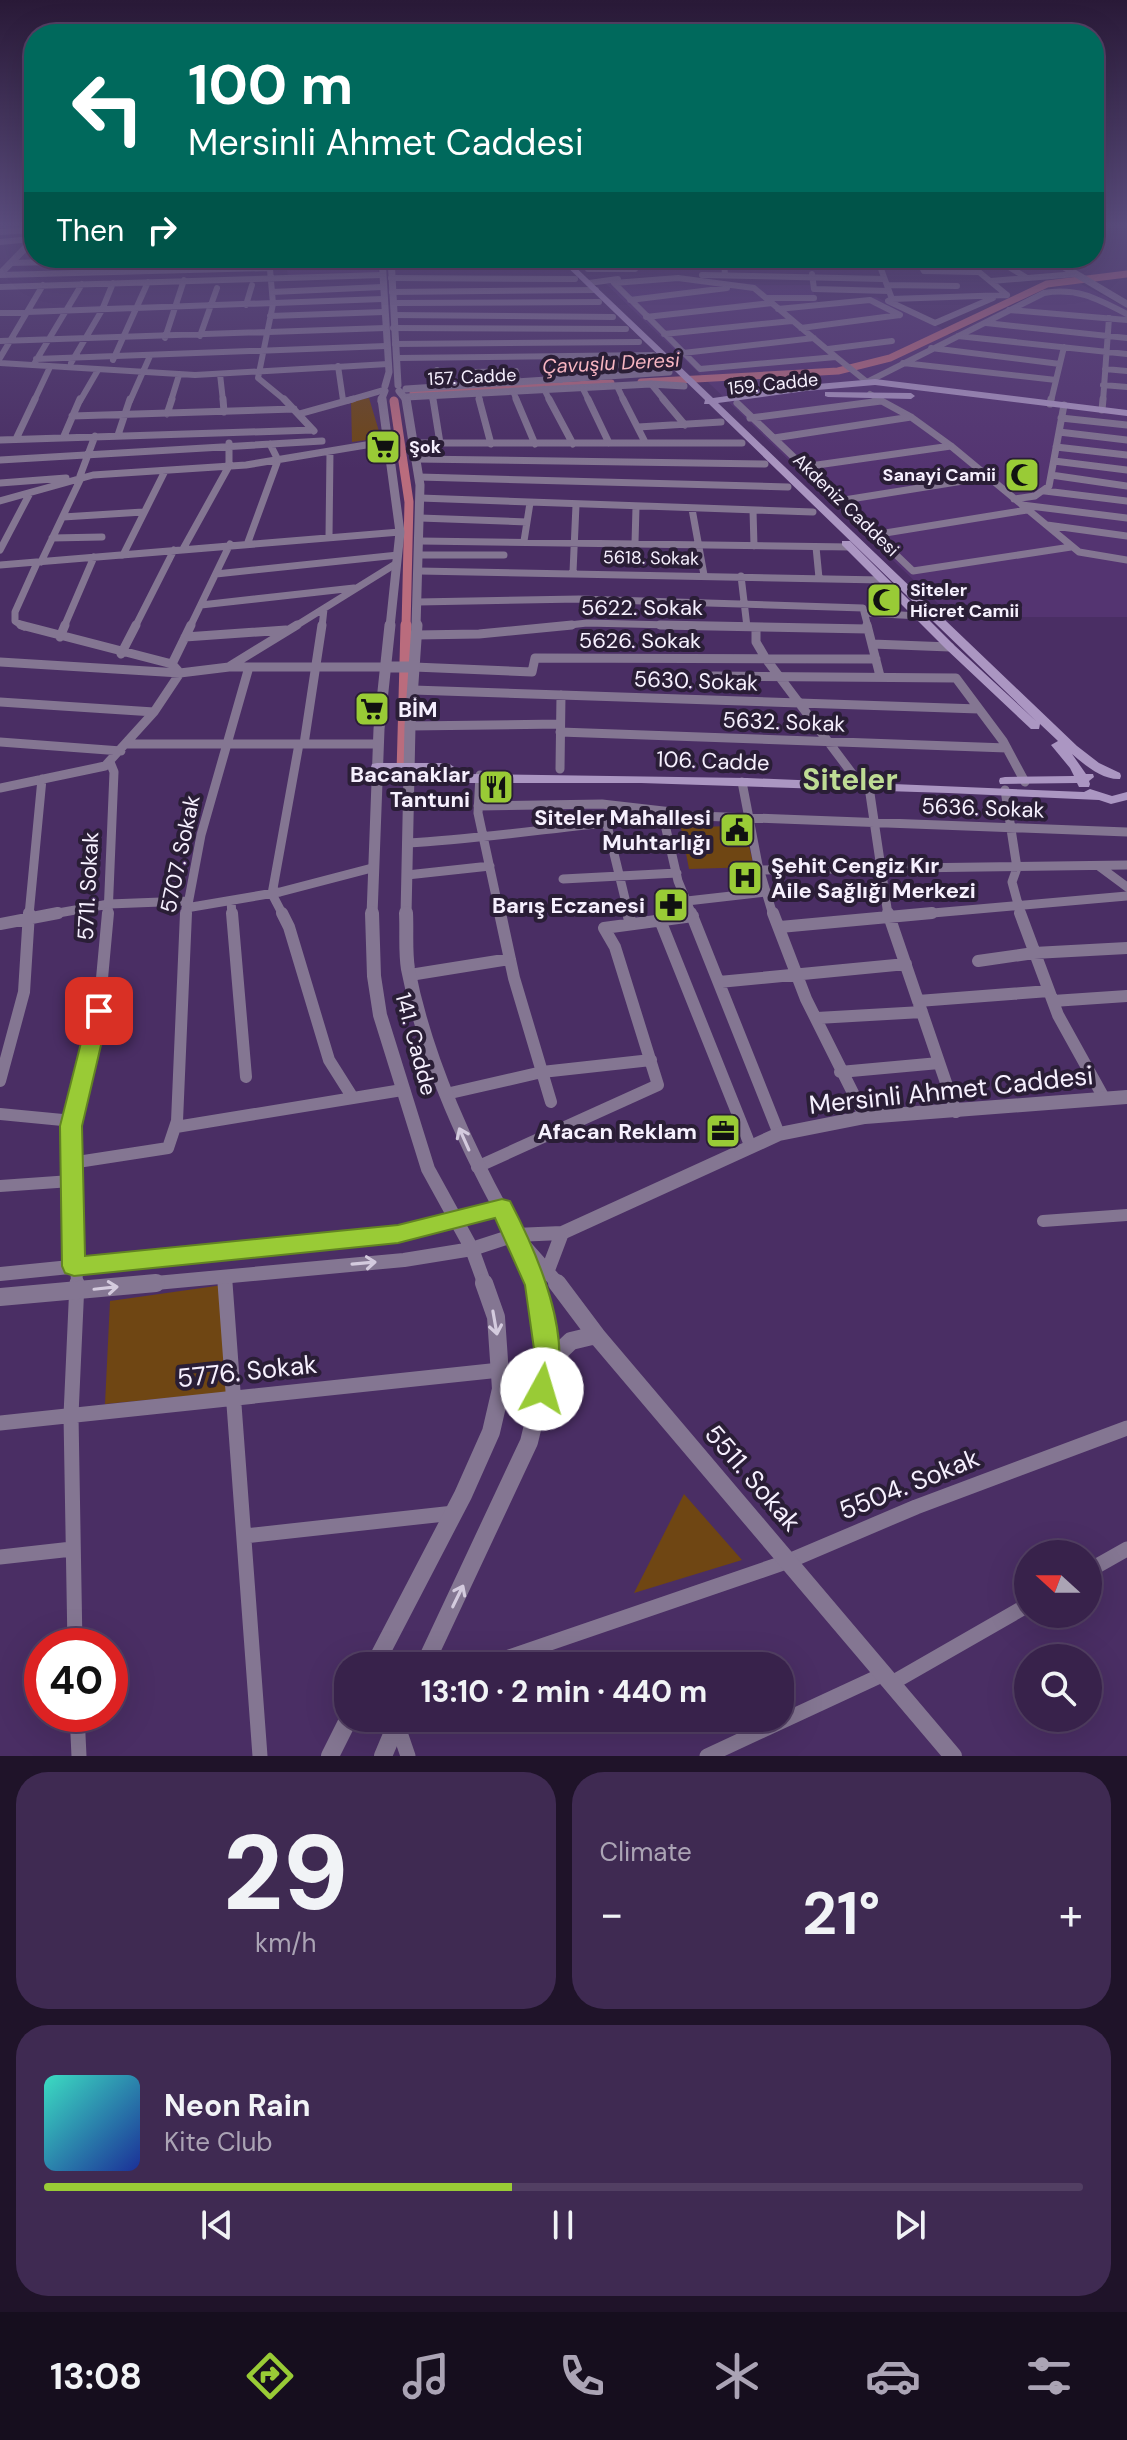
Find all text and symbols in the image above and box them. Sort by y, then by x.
text: 100 m [188,48,353,121]
icon: left [56,56,160,160]
text: Mersinli Ahmet Caddesi [188,119,584,166]
icon: right [140,208,184,252]
text: Then [56,211,124,250]
water label: Çavuşlu Deresi [542,346,682,380]
street label: 157. Cadde [427,363,517,391]
street label: 159. Cadde [727,367,819,401]
supermarket icon: Şok [364,428,402,466]
place label: Şok [409,435,442,459]
street label: Akdeniz Caddesi [788,448,904,562]
mosque icon: Sanayi Camii [1003,456,1041,494]
place label: Sanayi Camii [883,463,996,487]
street label: 5618. Sokak [603,545,699,571]
place label: Siteler Hicret Camii [910,578,1019,623]
mosque icon: Siteler Hicret Camii [865,581,903,619]
street label: 5622. Sokak [581,593,703,622]
street label: 5626. Sokak [579,626,701,655]
street label: 5630. Sokak [633,664,759,698]
supermarket icon: BİM [353,690,391,728]
place label: BİM [398,695,438,724]
street label: 5632. Sokak [722,705,846,739]
street label: 106. Cadde [656,745,770,777]
place label: Bacanaklar Tantuni [350,760,470,814]
district label: Siteler [802,760,898,799]
restaurant icon: Bacanaklar Tantuni [477,768,515,806]
street label: 5636. Sokak [921,791,1045,825]
street label: 5707. Sokak [153,792,207,916]
place label: Siteler Mahallesi Muhtarlığı [534,803,711,857]
public building icon: Siteler Mahallesi Muhtarlığı [718,811,756,849]
street label: 5711. Sokak [71,831,105,941]
place label: Şehit Cengiz Kır Aile Sağlığı Merkezi [771,851,976,905]
hospital icon: Şehit Cengiz Kır Aile Sağlığı Merkezi [726,859,764,897]
pharmacy icon: Barış Eczanesi [652,886,690,924]
place label: Barış Eczanesi [492,891,645,920]
pin [65,977,133,1045]
icon: arrive [77,989,121,1033]
street label: 141. Cadde [388,989,444,1099]
street label: Mersinli Ahmet Caddesi [807,1058,1095,1122]
office icon: Afacan Reklam [704,1112,742,1150]
place label: Afacan Reklam [537,1117,697,1146]
one-way arrow [456,1127,471,1152]
one-way arrow [350,1255,377,1270]
one-way arrow [92,1281,119,1296]
one-way arrow [489,1310,504,1336]
street label: 5776. Sokak [175,1347,319,1395]
position arrow [500,1347,584,1431]
street label: 5511. Sokak [697,1418,809,1538]
street label: 5504. Sokak [834,1440,984,1528]
north arrow [1014,1540,1102,1628]
map controls [1014,1540,1102,1732]
one-way arrow [451,1584,466,1608]
speed limit sign: 40 [24,1628,128,1732]
button: search [1014,1644,1102,1732]
text: 13:10 · 2 min · 440 m [421,1672,707,1711]
text: 29 [223,1806,349,1941]
text: Climate [600,1835,692,1869]
text: 21° [802,1874,880,1953]
text: − [600,1885,624,1943]
text: + [1059,1885,1083,1943]
text: km/h [255,1926,316,1960]
text: Neon Rain [164,2086,310,2125]
text: Kite Club [164,2125,273,2159]
icon: previous [195,2203,239,2247]
icon: pause [541,2203,585,2247]
icon: next [888,2203,932,2247]
icon: directions [242,2348,298,2404]
icon: music [398,2348,454,2404]
icon: phone [554,2348,610,2404]
icon: climate [709,2348,765,2404]
icon: car [865,2348,921,2404]
icon: filters [1021,2348,1077,2404]
text: 13:08 [50,2353,142,2400]

